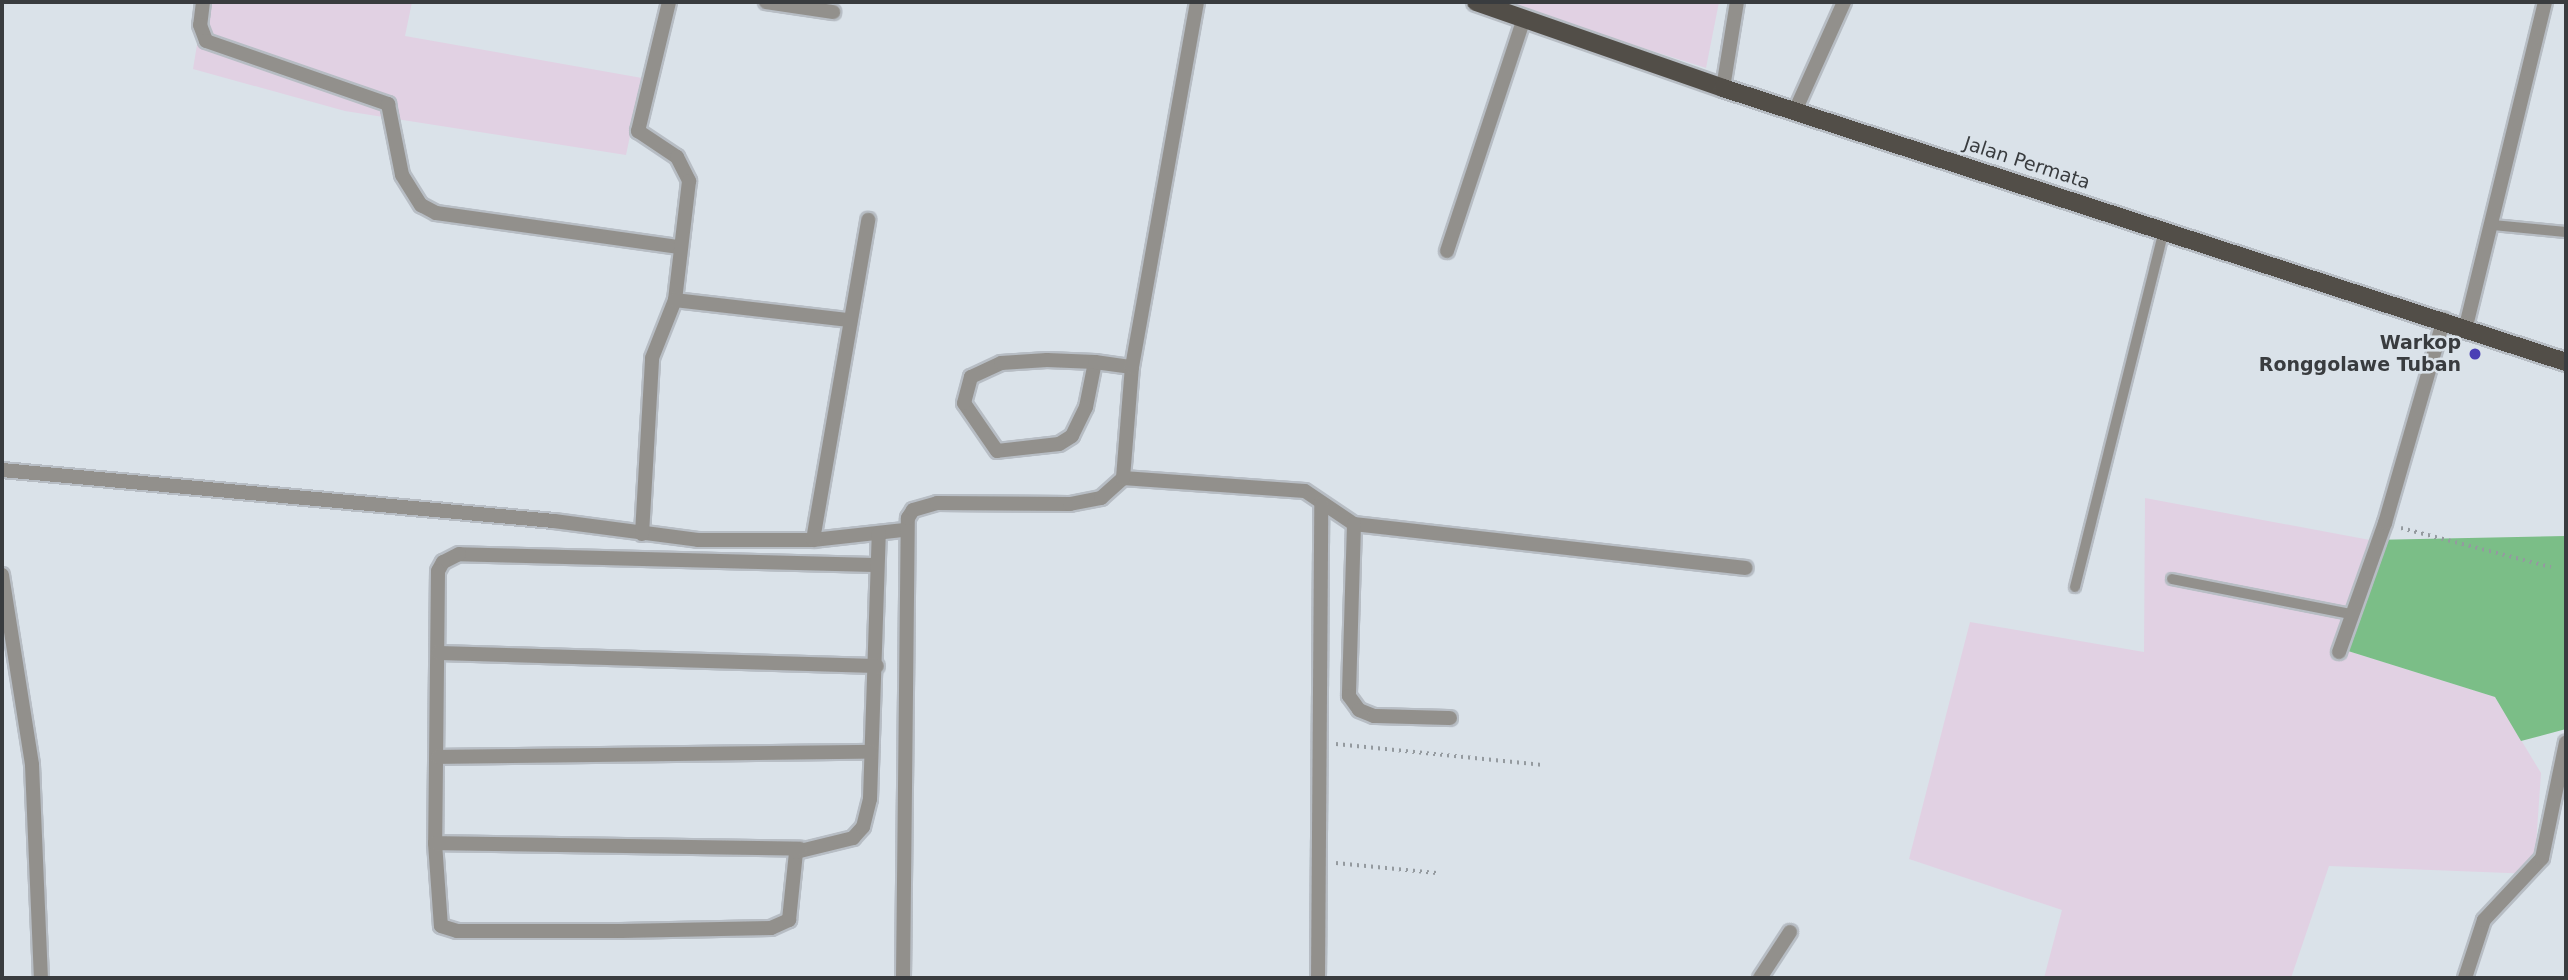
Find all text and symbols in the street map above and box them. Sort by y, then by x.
street label: Jalan Permata [1961,132,2093,194]
place label: Warkop Ronggolawe Tuban [2259,332,2461,376]
marker: Warkop Ronggolawe Tuban [2467,346,2483,362]

